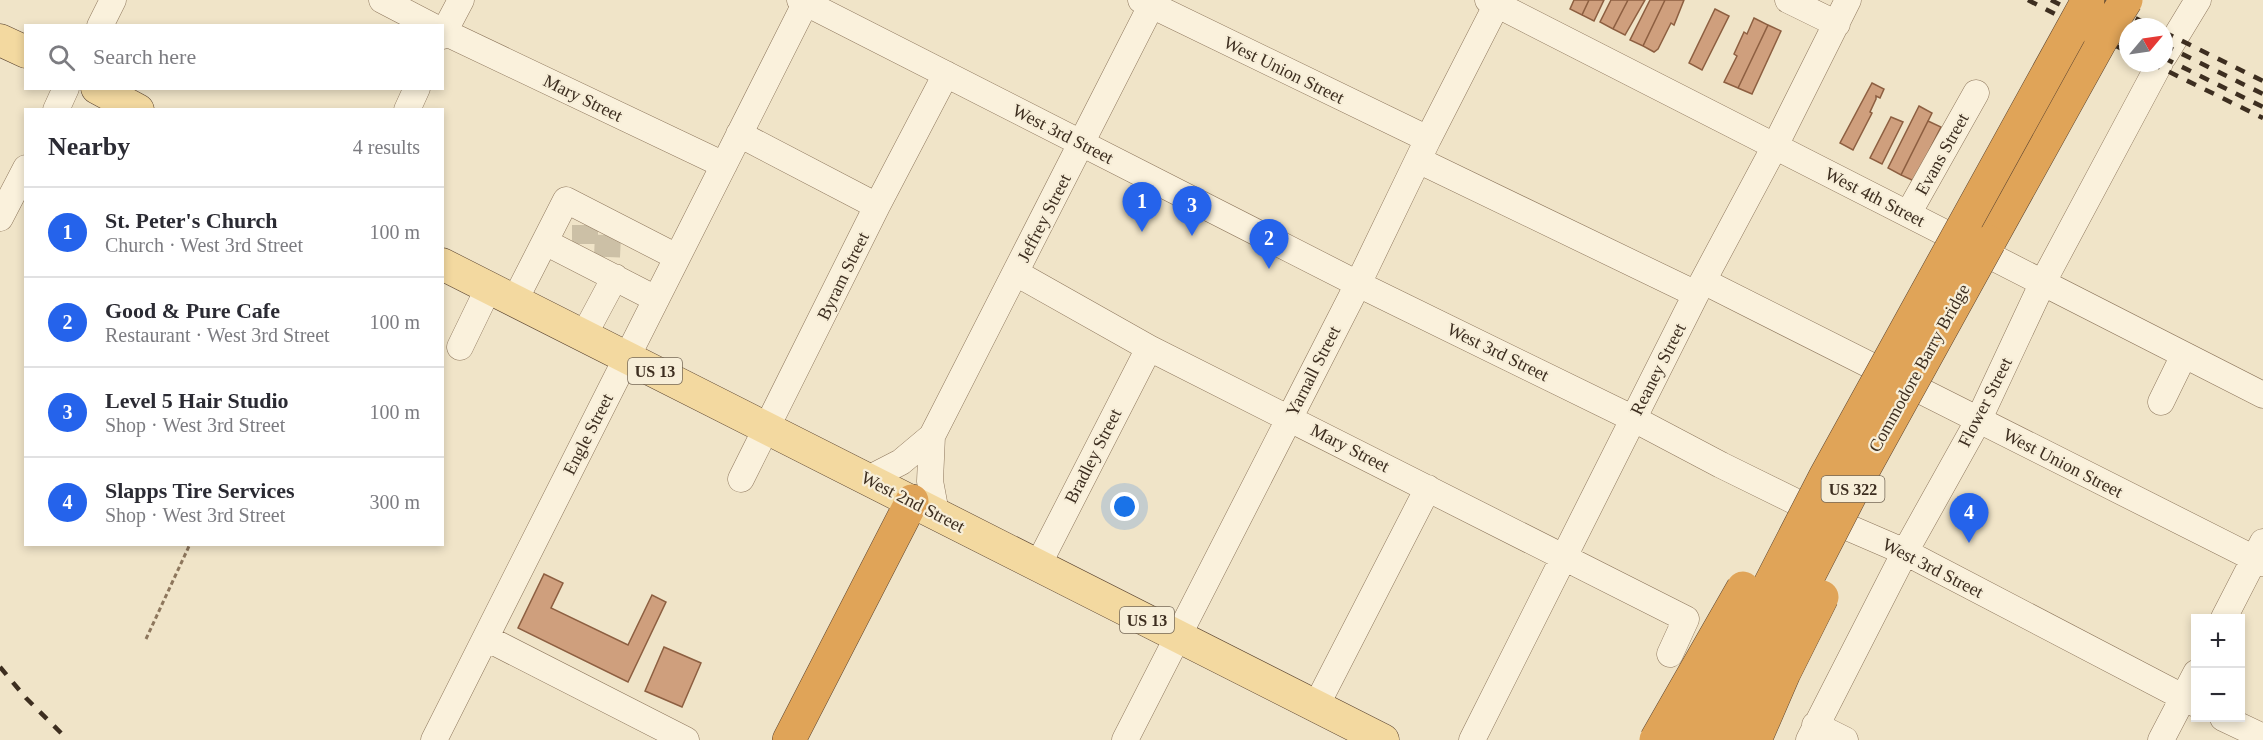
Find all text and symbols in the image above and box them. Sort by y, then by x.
north arrow [2119,18,2173,72]
search box [24,24,444,90]
street label: West Union Street [1221,32,1347,108]
icon: search [45,41,78,74]
text: Search here [93,44,196,69]
street label: Mary Street [540,70,626,126]
street label: West 3rd Street [1009,100,1117,168]
street label: Evans Street [1911,110,1973,198]
text: Nearby [48,132,130,161]
text: 4 results [353,136,420,158]
street label: West 4th Street [1822,163,1928,231]
street label: Jeffrey Street [1013,171,1075,265]
pin: 1 [1122,182,1162,232]
pin: 3 [1172,186,1212,236]
text: St. Peter's Church [105,208,278,233]
pin: 2 [1250,220,1288,269]
text: 1 [63,221,73,243]
text: 100 m [369,221,420,243]
street label: Byram Street [813,229,873,323]
text: Church · West 3rd Street [105,234,303,256]
street label: Commodore Barry Bridge [1864,281,1974,455]
text: Good & Pure Cafe [105,298,280,323]
text: 2 [63,311,73,333]
text: 100 m [369,311,420,333]
street label: West 3rd Street [1444,319,1552,385]
street label: Reaney Street [1626,320,1690,418]
street label: Yarnall Street [1282,323,1344,419]
text: Restaurant · West 3rd Street [105,324,330,346]
street label: Flower Street [1954,354,2016,450]
road number: US 13 [628,358,682,384]
text: Level 5 Hair Studio [105,388,289,413]
street label: Engle Street [559,390,617,478]
text: 3 [63,401,73,423]
text: 100 m [369,401,420,423]
street label: Bradley Street [1061,405,1125,507]
text: Shop · West 3rd Street [105,414,285,436]
street label: Mary Street [1307,420,1393,476]
street label: West Union Street [2000,424,2126,502]
street label: West 2nd Street [858,467,968,537]
road number: US 322 [1822,476,1884,502]
text: Slapps Tire Services [105,478,294,503]
text: 4 [63,491,73,513]
text: 300 m [369,491,420,513]
your location [1110,492,1139,521]
pin: 4 [1950,494,1988,543]
text: Shop · West 3rd Street [105,504,285,526]
street label: West 3rd Street [1879,534,1987,602]
road number: US 13 [1120,607,1174,633]
map controls [2191,614,2245,722]
button: + [2191,614,2245,668]
button: − [2191,668,2245,722]

